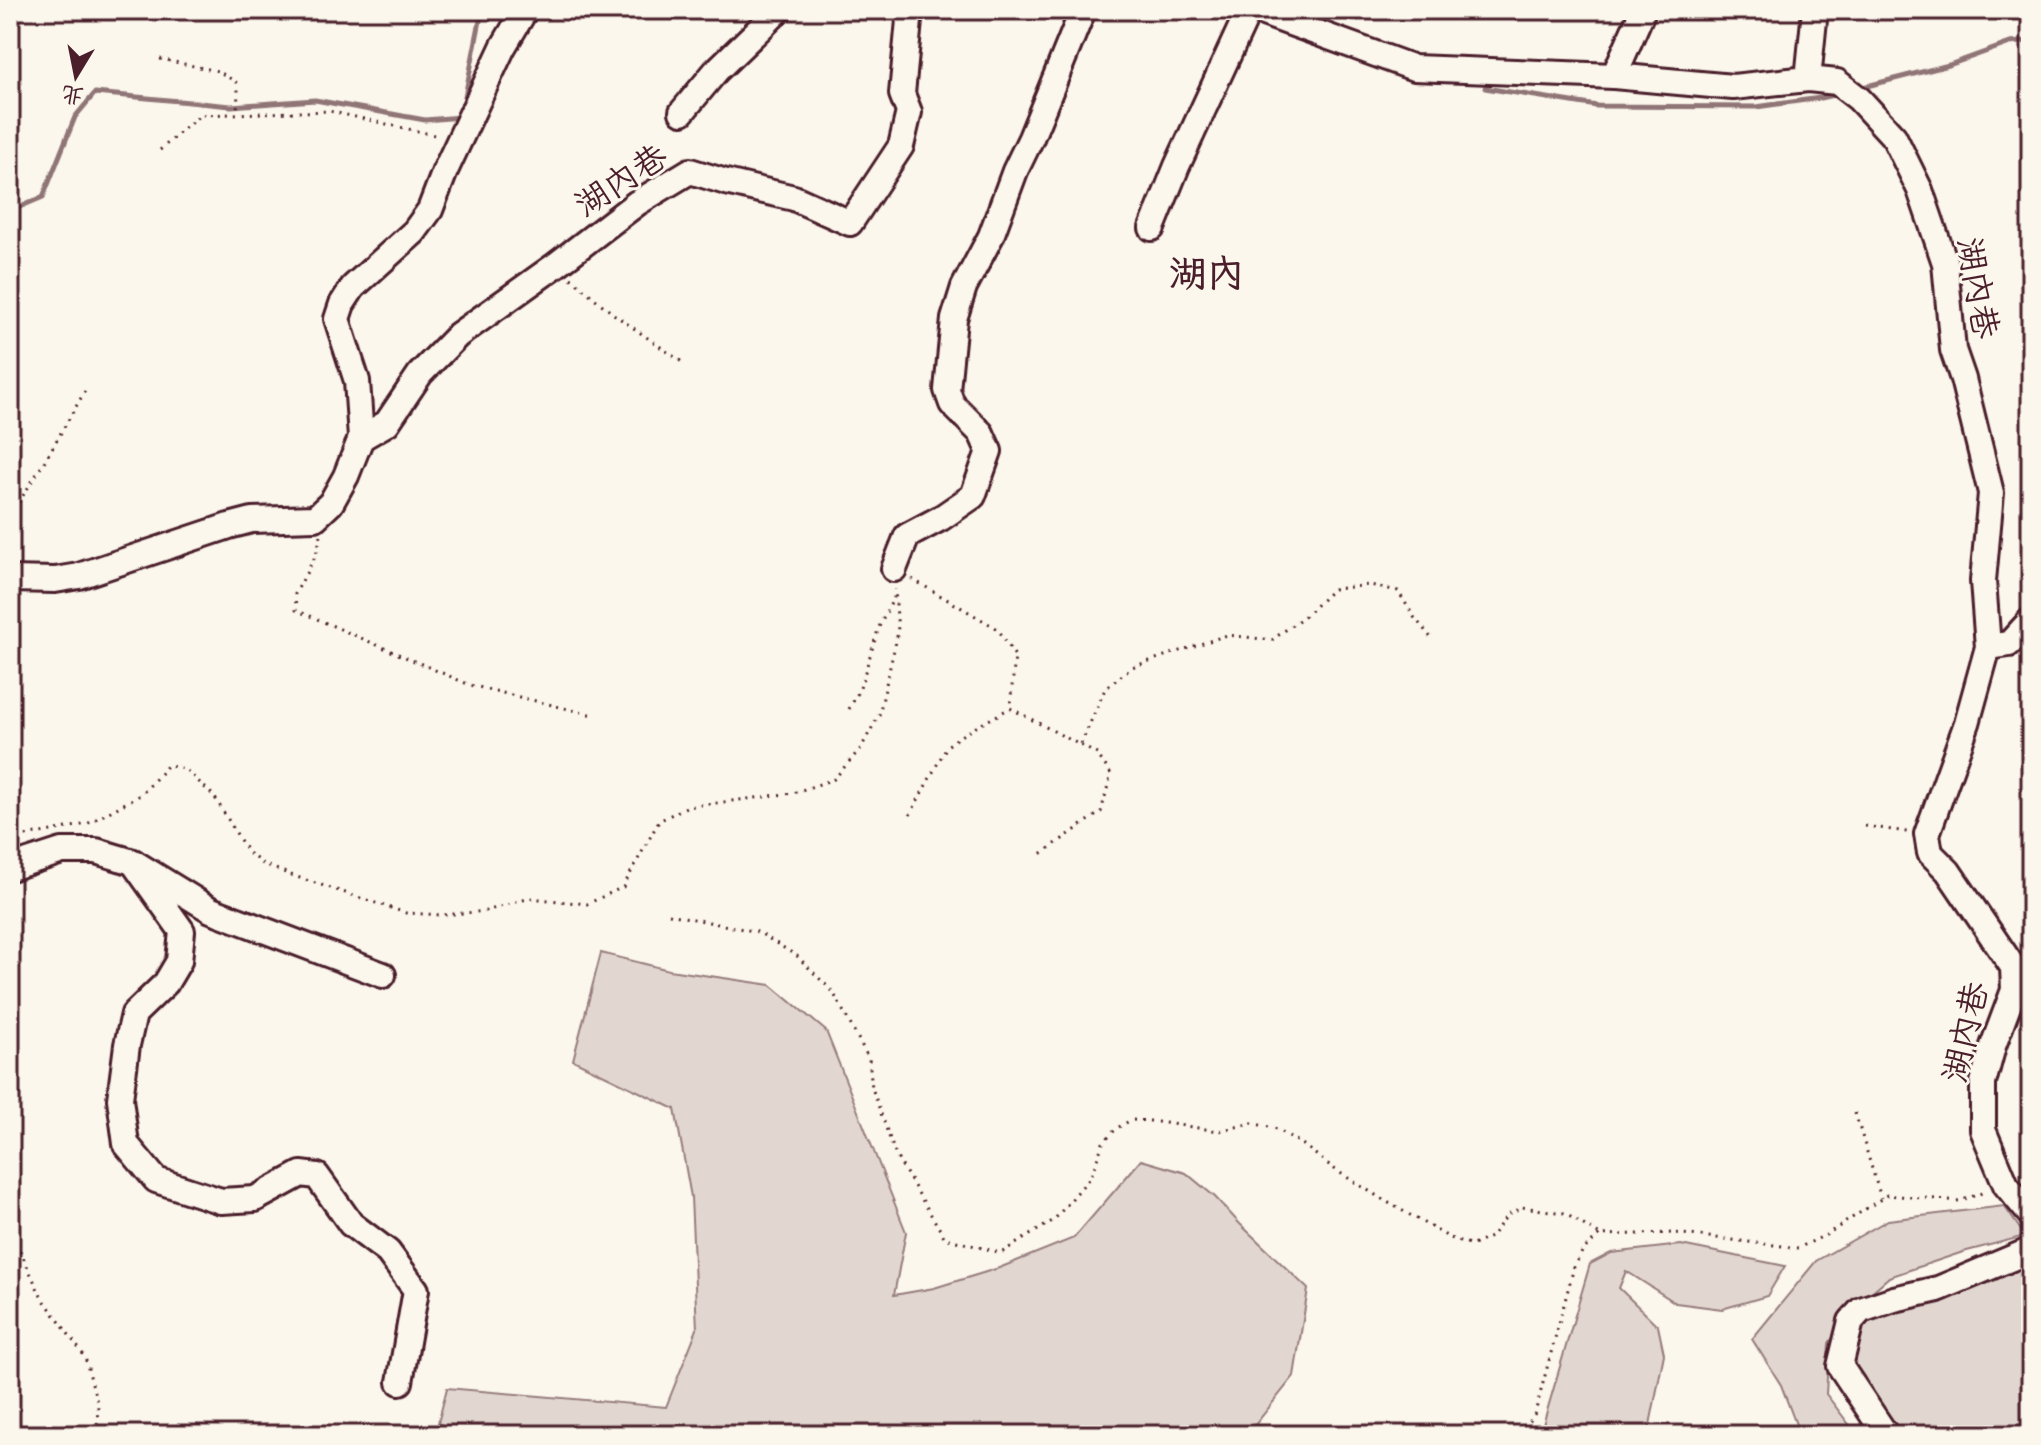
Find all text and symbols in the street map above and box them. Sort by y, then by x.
north arrow [36,36,116,116]
text: 北 [59,79,86,110]
street label: 湖內巷 [567,134,675,226]
street label: 湖內巷 [1948,234,2008,342]
district label: 湖內 [1169,250,1245,297]
street label: 湖內巷 [1933,977,1997,1087]

